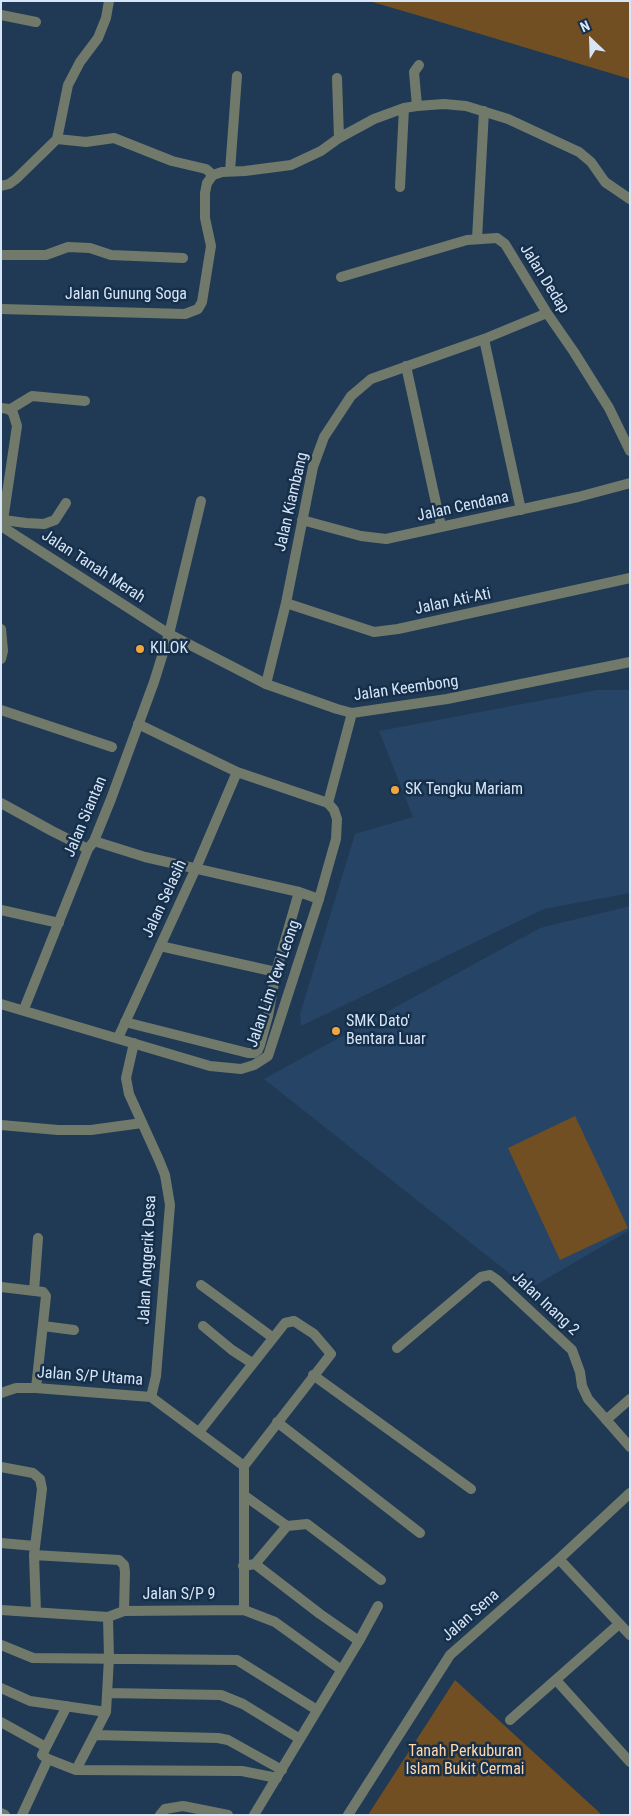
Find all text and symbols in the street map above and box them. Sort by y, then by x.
north arrow [566,15,616,65]
text: N [578,17,592,35]
street label: Jalan Dedap [515,241,573,317]
street label: Jalan Gunung Soga [65,285,187,305]
street label: Jalan Kiambang [271,450,313,554]
street label: Jalan Cendana [415,488,511,526]
street label: Jalan Tanah Merah [38,526,148,608]
street label: Jalan Ati-Ati [413,585,493,619]
place label: KILOK [150,639,188,659]
marker: KILOK [134,643,146,655]
street label: Jalan Keembong [353,672,459,706]
street label: Jalan Siantan [60,774,112,860]
place label: SK Tengku Mariam [405,780,523,800]
marker: SK Tengku Mariam [389,784,401,796]
street label: Jalan Selasih [139,857,191,941]
street label: Jalan Lim Yew Leong [243,918,305,1050]
place label: SMK Dato' Bentara Luar [346,1012,426,1050]
marker: SMK Dato' Bentara Luar [330,1025,342,1037]
street label: Jalan Anggerik Desa [135,1195,161,1325]
street label: Jalan Inang 2 [507,1268,583,1340]
street label: Jalan S/P Utama [36,1364,144,1390]
street label: Jalan S/P 9 [143,1585,215,1605]
street label: Jalan Sena [439,1586,503,1646]
park label: Tanah Perkuburan Islam Bukit Cermai [406,1742,524,1780]

